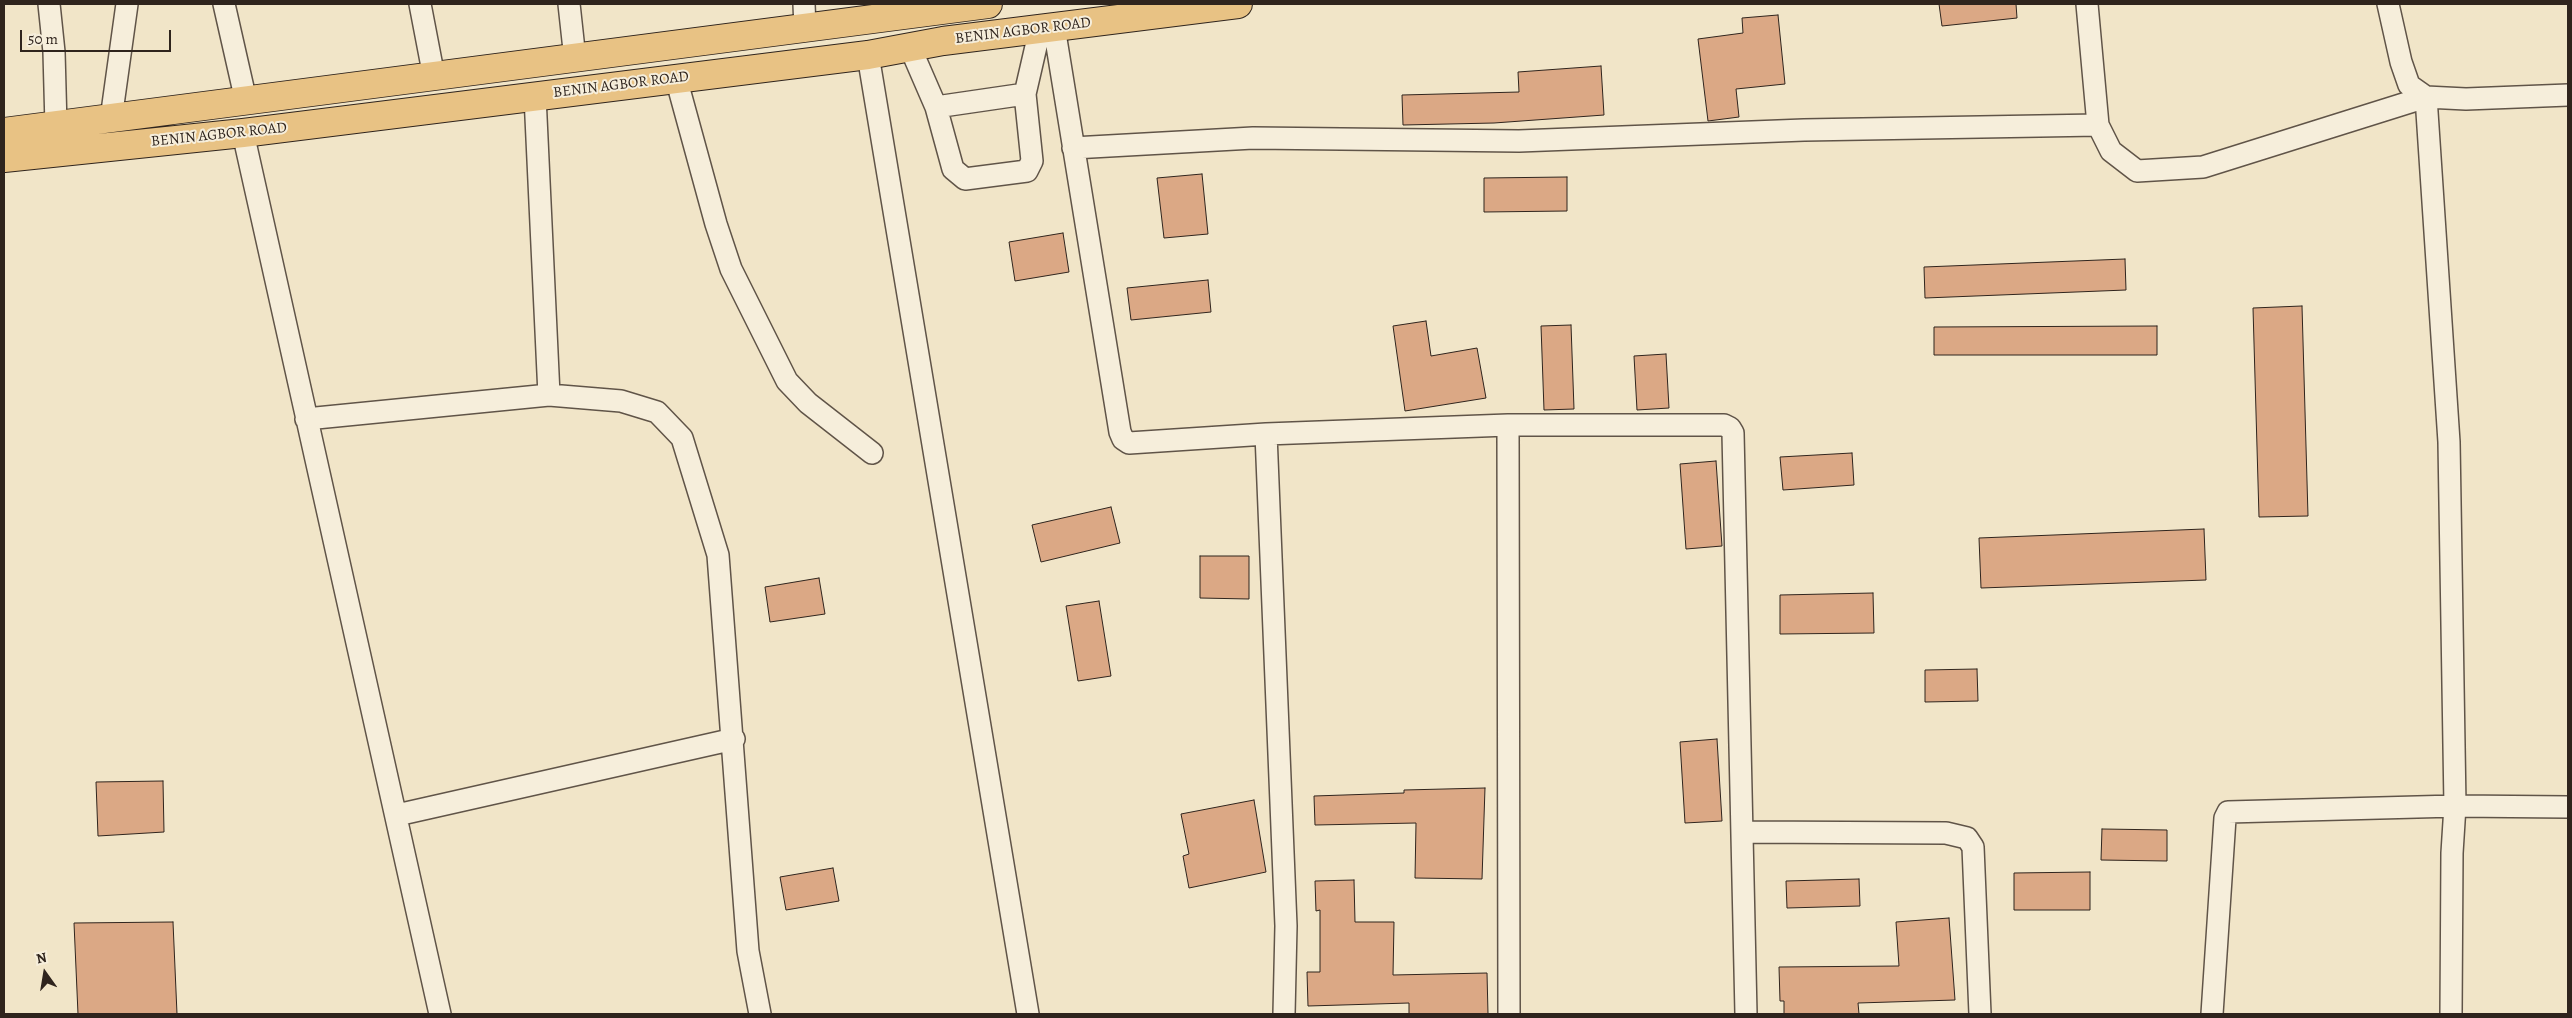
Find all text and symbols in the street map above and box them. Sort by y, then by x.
street label: BENIN AGBOR ROAD [954,14,1092,48]
scale bar [22,20,174,52]
text: 50 m [28,29,58,49]
street label: BENIN AGBOR ROAD [552,68,690,102]
street label: BENIN AGBOR ROAD [150,119,288,151]
text: N [34,947,49,968]
north arrow [20,948,70,998]

